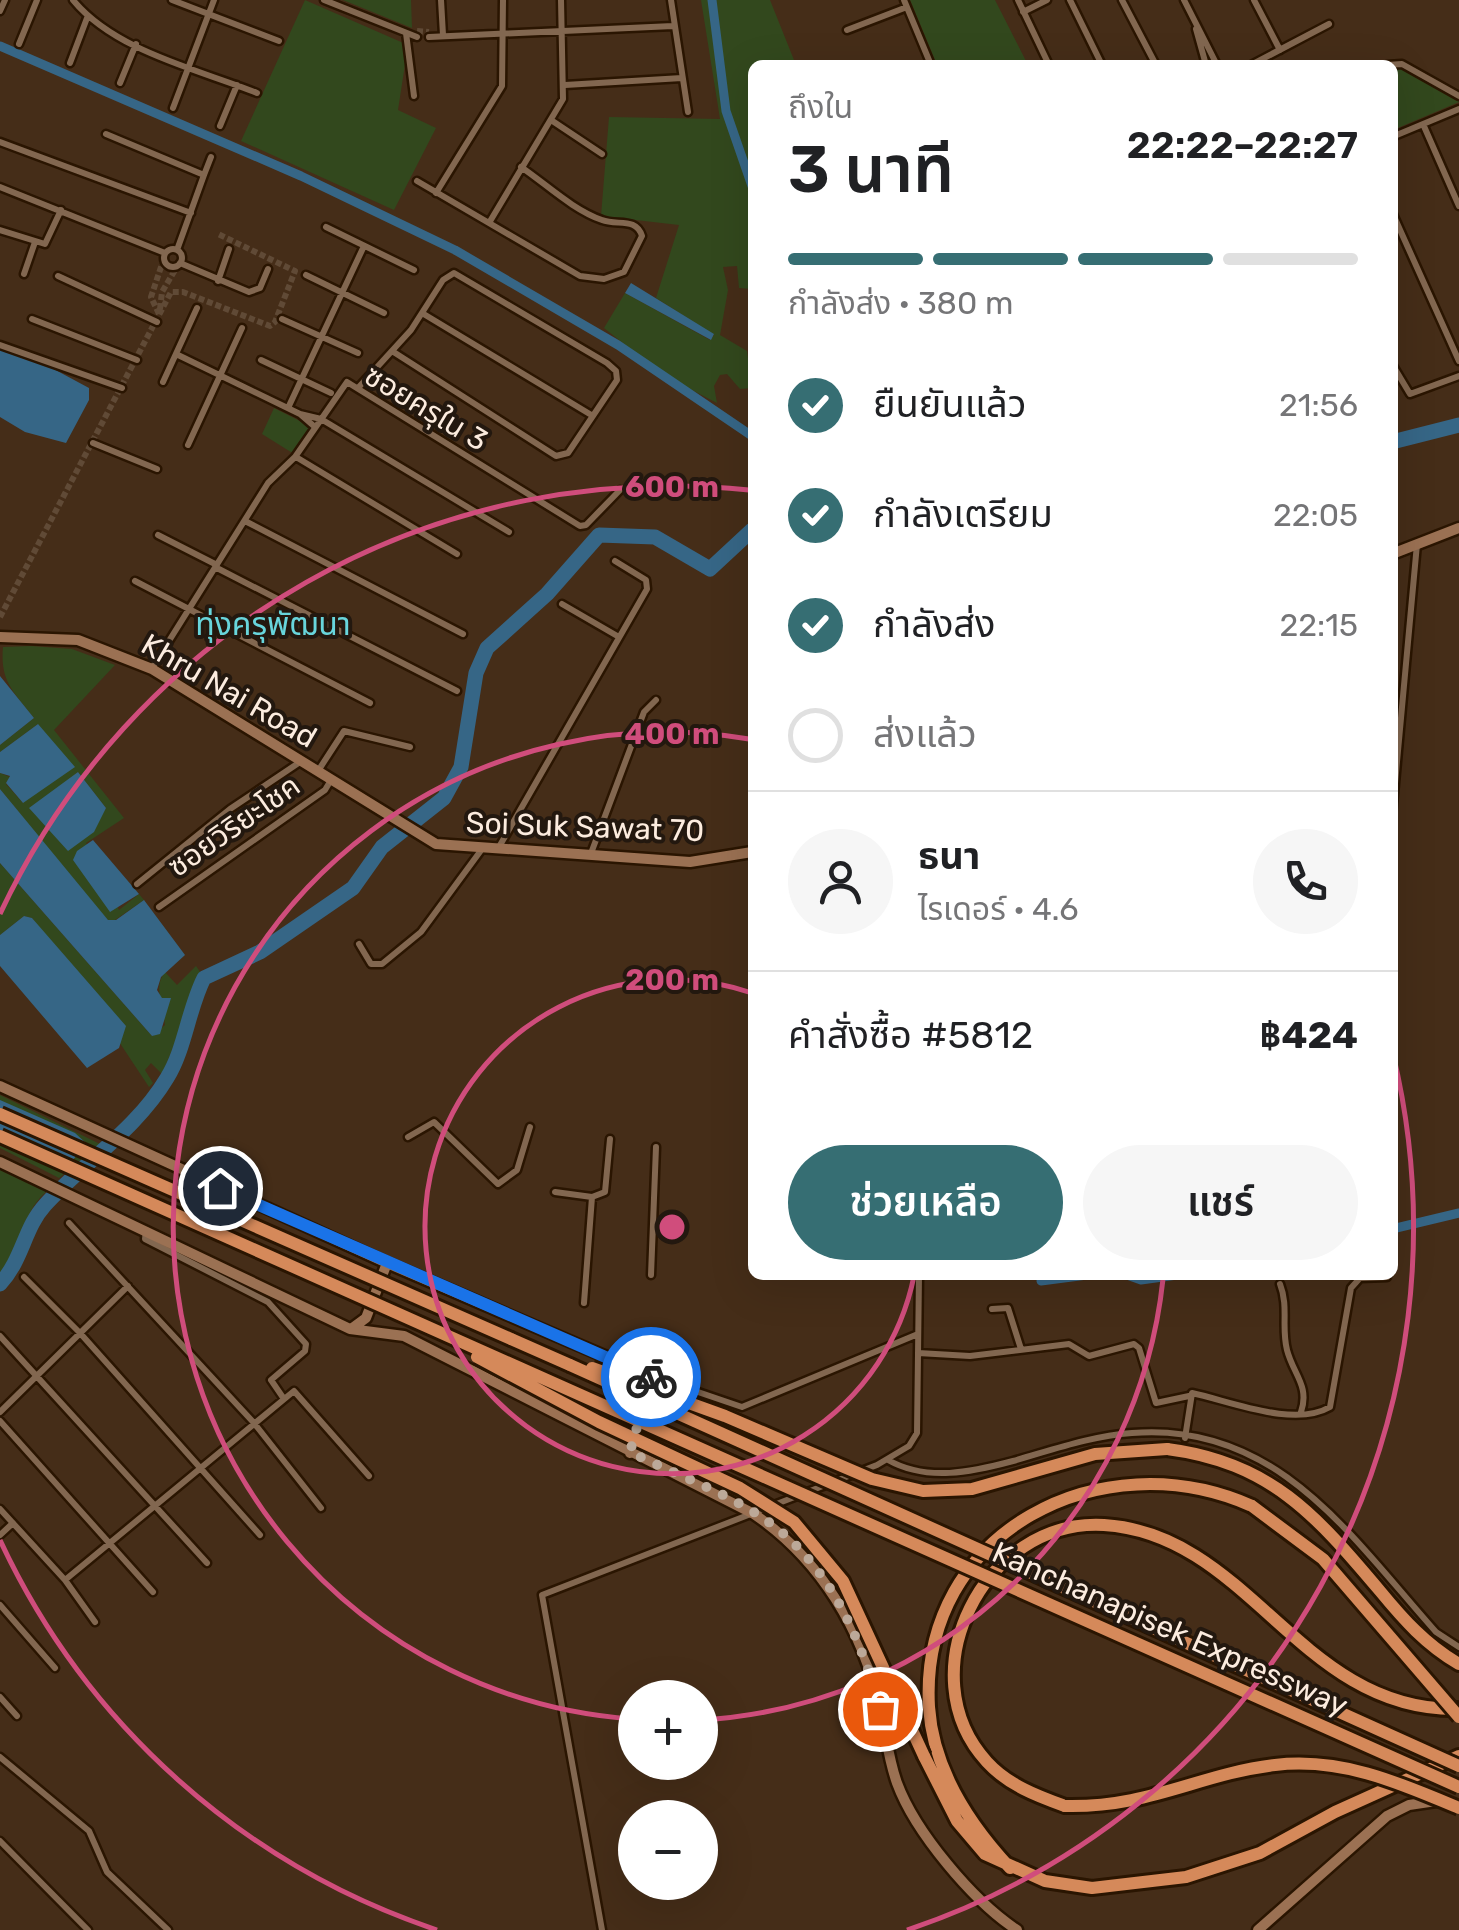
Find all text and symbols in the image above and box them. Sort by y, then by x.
text: ถึงใน [788,88,853,126]
text: 22:22–22:27 [1127,122,1358,168]
text: 3 นาที [788,131,954,208]
text: กำลังส่ง · 380 m [788,284,1014,322]
street label: ซอยครุใน 3 [358,357,494,459]
icon: check [788,378,843,433]
text: ยืนยันแล้ว [873,381,1026,427]
text: 21:56 [1279,386,1358,424]
text: 600 m [625,469,719,505]
icon: check [788,488,843,543]
text: กำลังเตรียม [873,491,1053,537]
text: 22:05 [1273,496,1358,534]
icon: check [788,598,843,653]
text: กำลังส่ง [873,601,995,647]
district label: ทุ่งครุพัฒนา [195,605,351,643]
text: 22:15 [1280,606,1358,644]
street label: Khru Nai Road [135,626,323,756]
text: ส่งแล้ว [873,711,977,757]
text: 400 m [624,716,720,752]
street label: ซอยวิริยะโชค [161,767,307,885]
street label: Soi Suk Sawat 70 [465,805,705,849]
button: person [788,829,893,934]
button: phone [1253,829,1358,934]
text: ธนา [918,833,980,879]
text: ไรเดอร์ · 4.6 [918,890,1078,928]
text: 200 m [625,962,719,998]
text: คำสั่งซื้อ #5812 [788,1012,1033,1058]
text: ฿424 [1259,1012,1358,1058]
button: ช่วยเหลือ [788,1145,1063,1260]
button: แชร์ [1083,1145,1358,1260]
pin [178,1146,263,1231]
icon: home [193,1161,248,1216]
centre of rings [654,1209,690,1245]
courier [601,1327,701,1427]
icon: bike [624,1350,679,1405]
street label: Kanchanapisek Expressway [987,1534,1353,1724]
pin [838,1667,923,1752]
map controls [618,1680,718,1900]
button: + [618,1680,718,1780]
icon: bag [853,1682,908,1737]
button: − [618,1800,718,1900]

